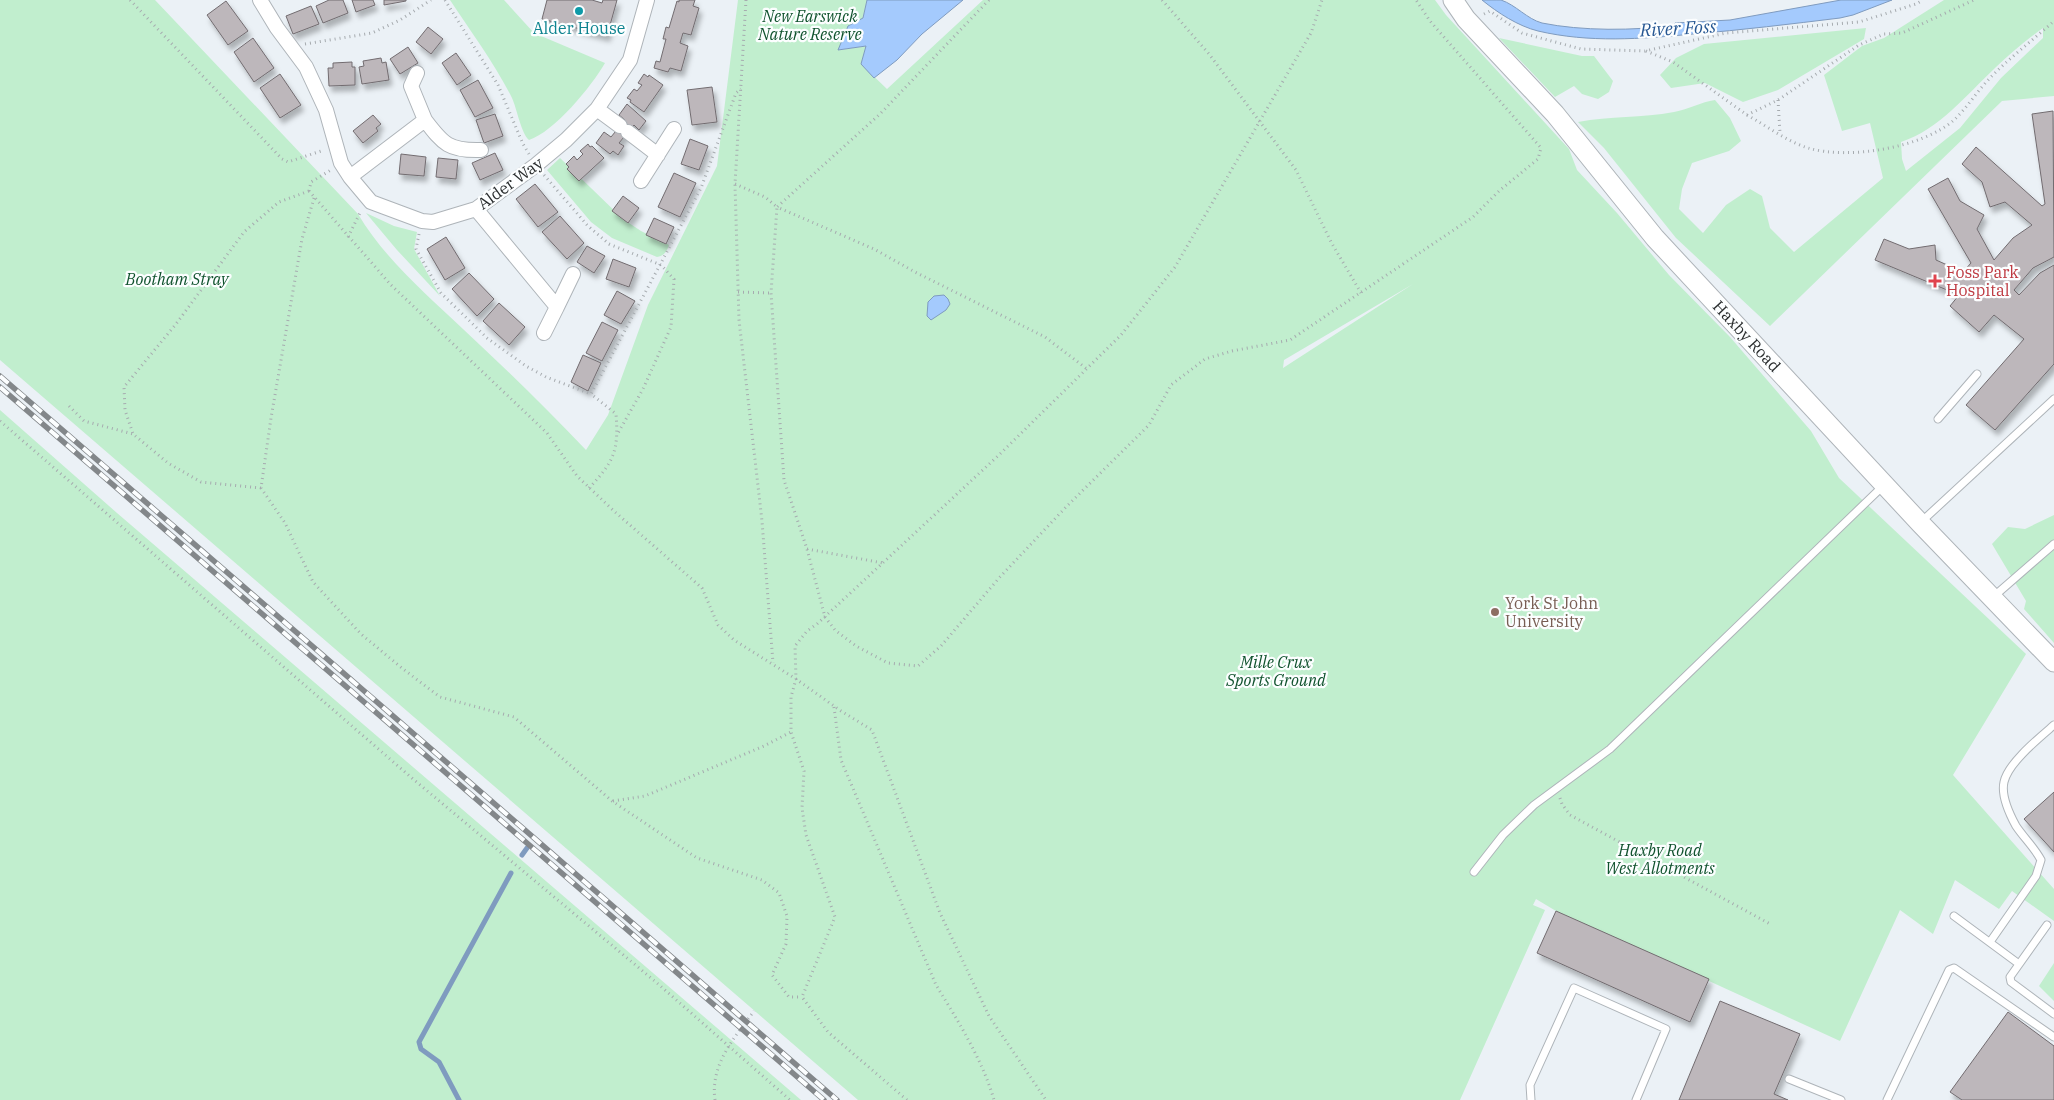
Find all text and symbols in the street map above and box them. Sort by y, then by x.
marker: Alder House [573,5,585,17]
park label: New Earswick Nature Reserve [757,6,862,44]
water label: River Foss [1638,15,1717,42]
place label: Alder House [533,18,625,38]
street label: Alder Way [473,152,547,214]
place label: Foss Park Hospital [1946,262,2019,300]
park label: Bootham Stray [125,269,230,289]
marker: Foss Park Hospital [1928,274,1942,288]
street label: Haxby Road [1709,296,1785,376]
place label: York St John University [1505,593,1598,631]
marker: York St John University [1489,606,1501,618]
park label: Mille Crux Sports Ground [1225,652,1326,690]
park label: Haxby Road West Allotments [1605,840,1715,878]

